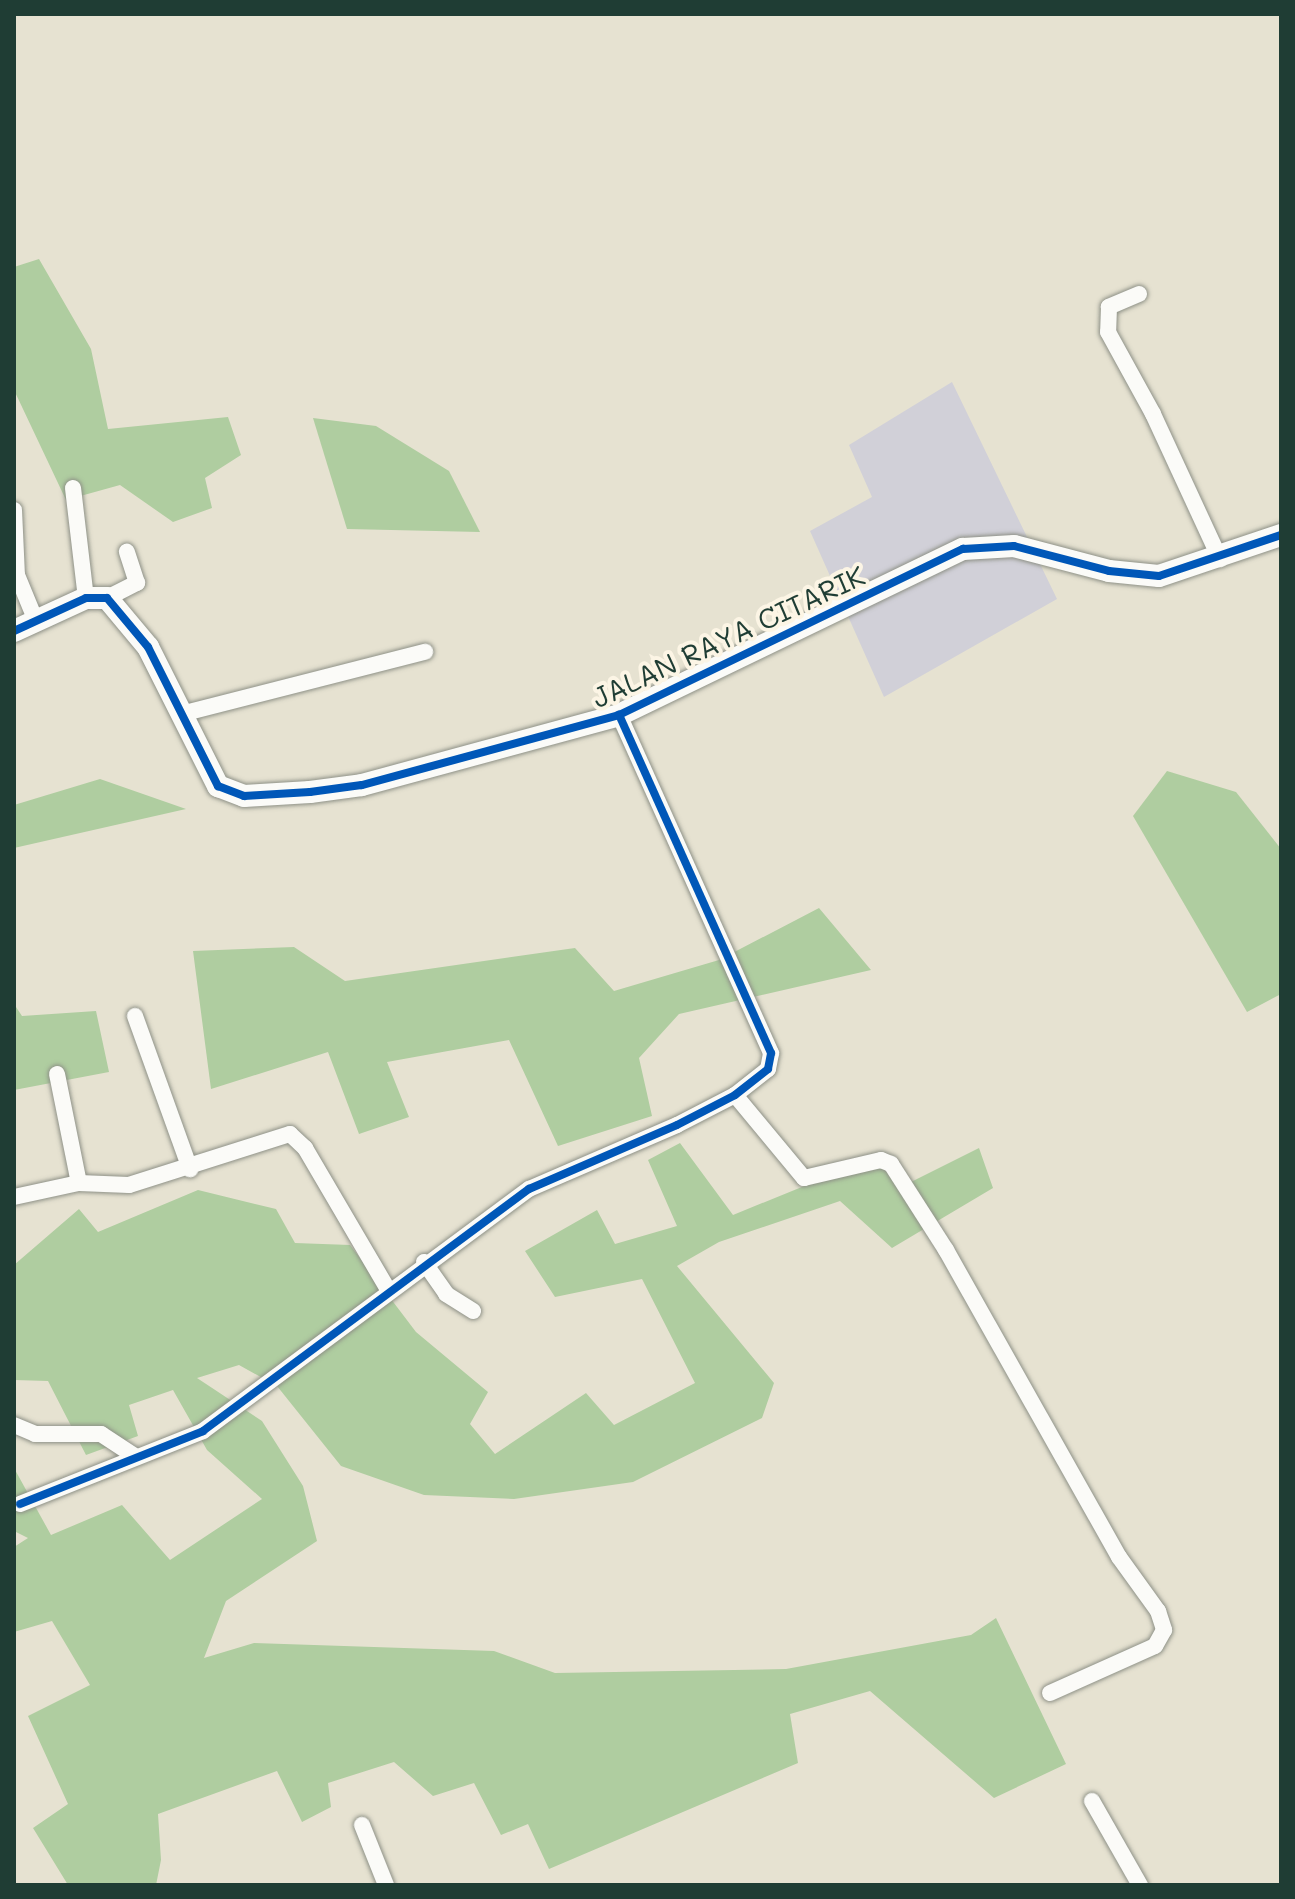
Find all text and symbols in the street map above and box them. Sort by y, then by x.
street label: JALAN RAYA CITARIK [586,558,870,714]

